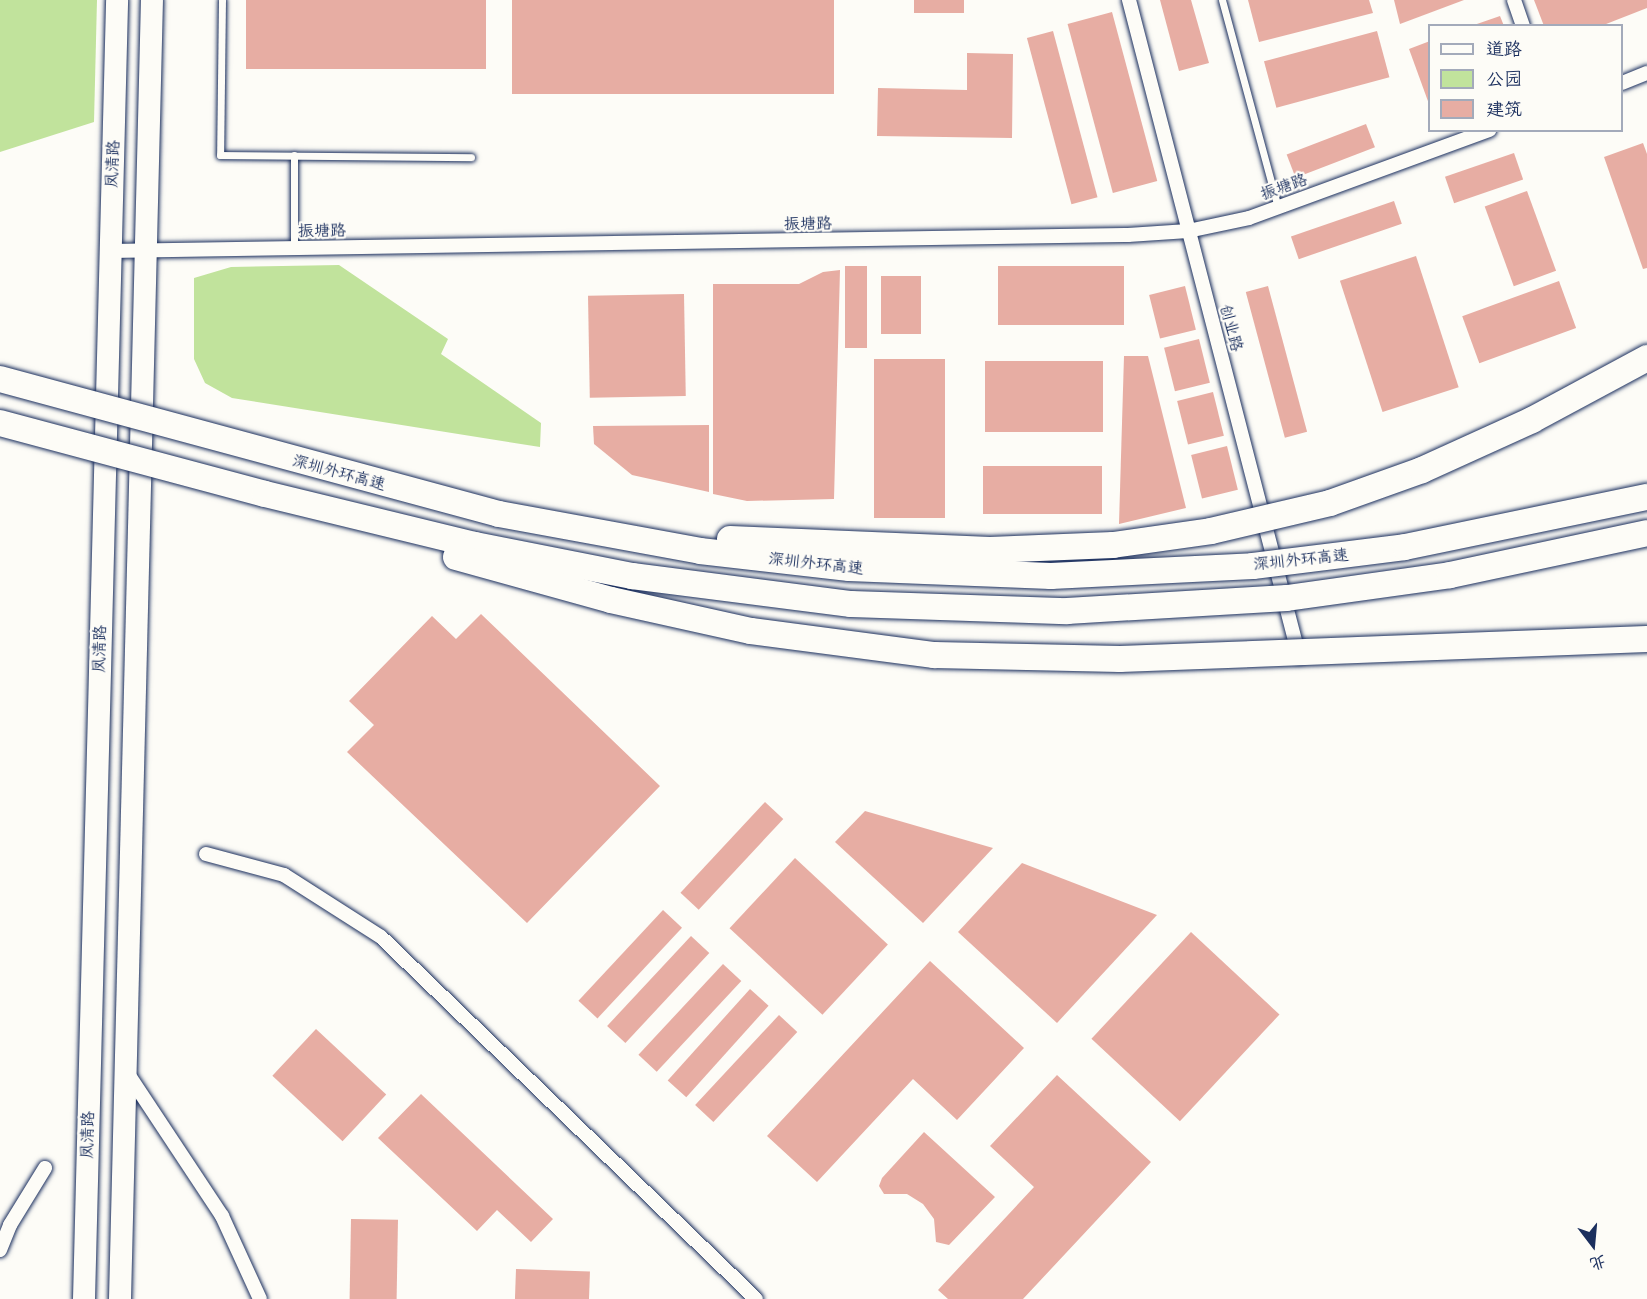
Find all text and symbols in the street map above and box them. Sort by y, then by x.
legend [1428,24,1623,132]
text: 道路 [1486,33,1522,65]
text: 公园 [1486,63,1522,95]
text: 建筑 [1486,93,1522,125]
street label: 凤清路 [103,140,123,188]
street label: 振塘路 [1258,170,1310,204]
street label: 振塘路 [784,214,832,234]
street label: 振塘路 [298,221,346,241]
street label: 创业路 [1216,302,1246,354]
street label: 深圳外环高速 [290,451,388,495]
street label: 深圳外环高速 [1252,545,1350,575]
street label: 深圳外环高速 [767,549,865,579]
street label: 凤清路 [90,625,110,673]
street label: 凤清路 [78,1111,98,1159]
north arrow [1563,1215,1623,1275]
text: 北 [1586,1247,1610,1279]

